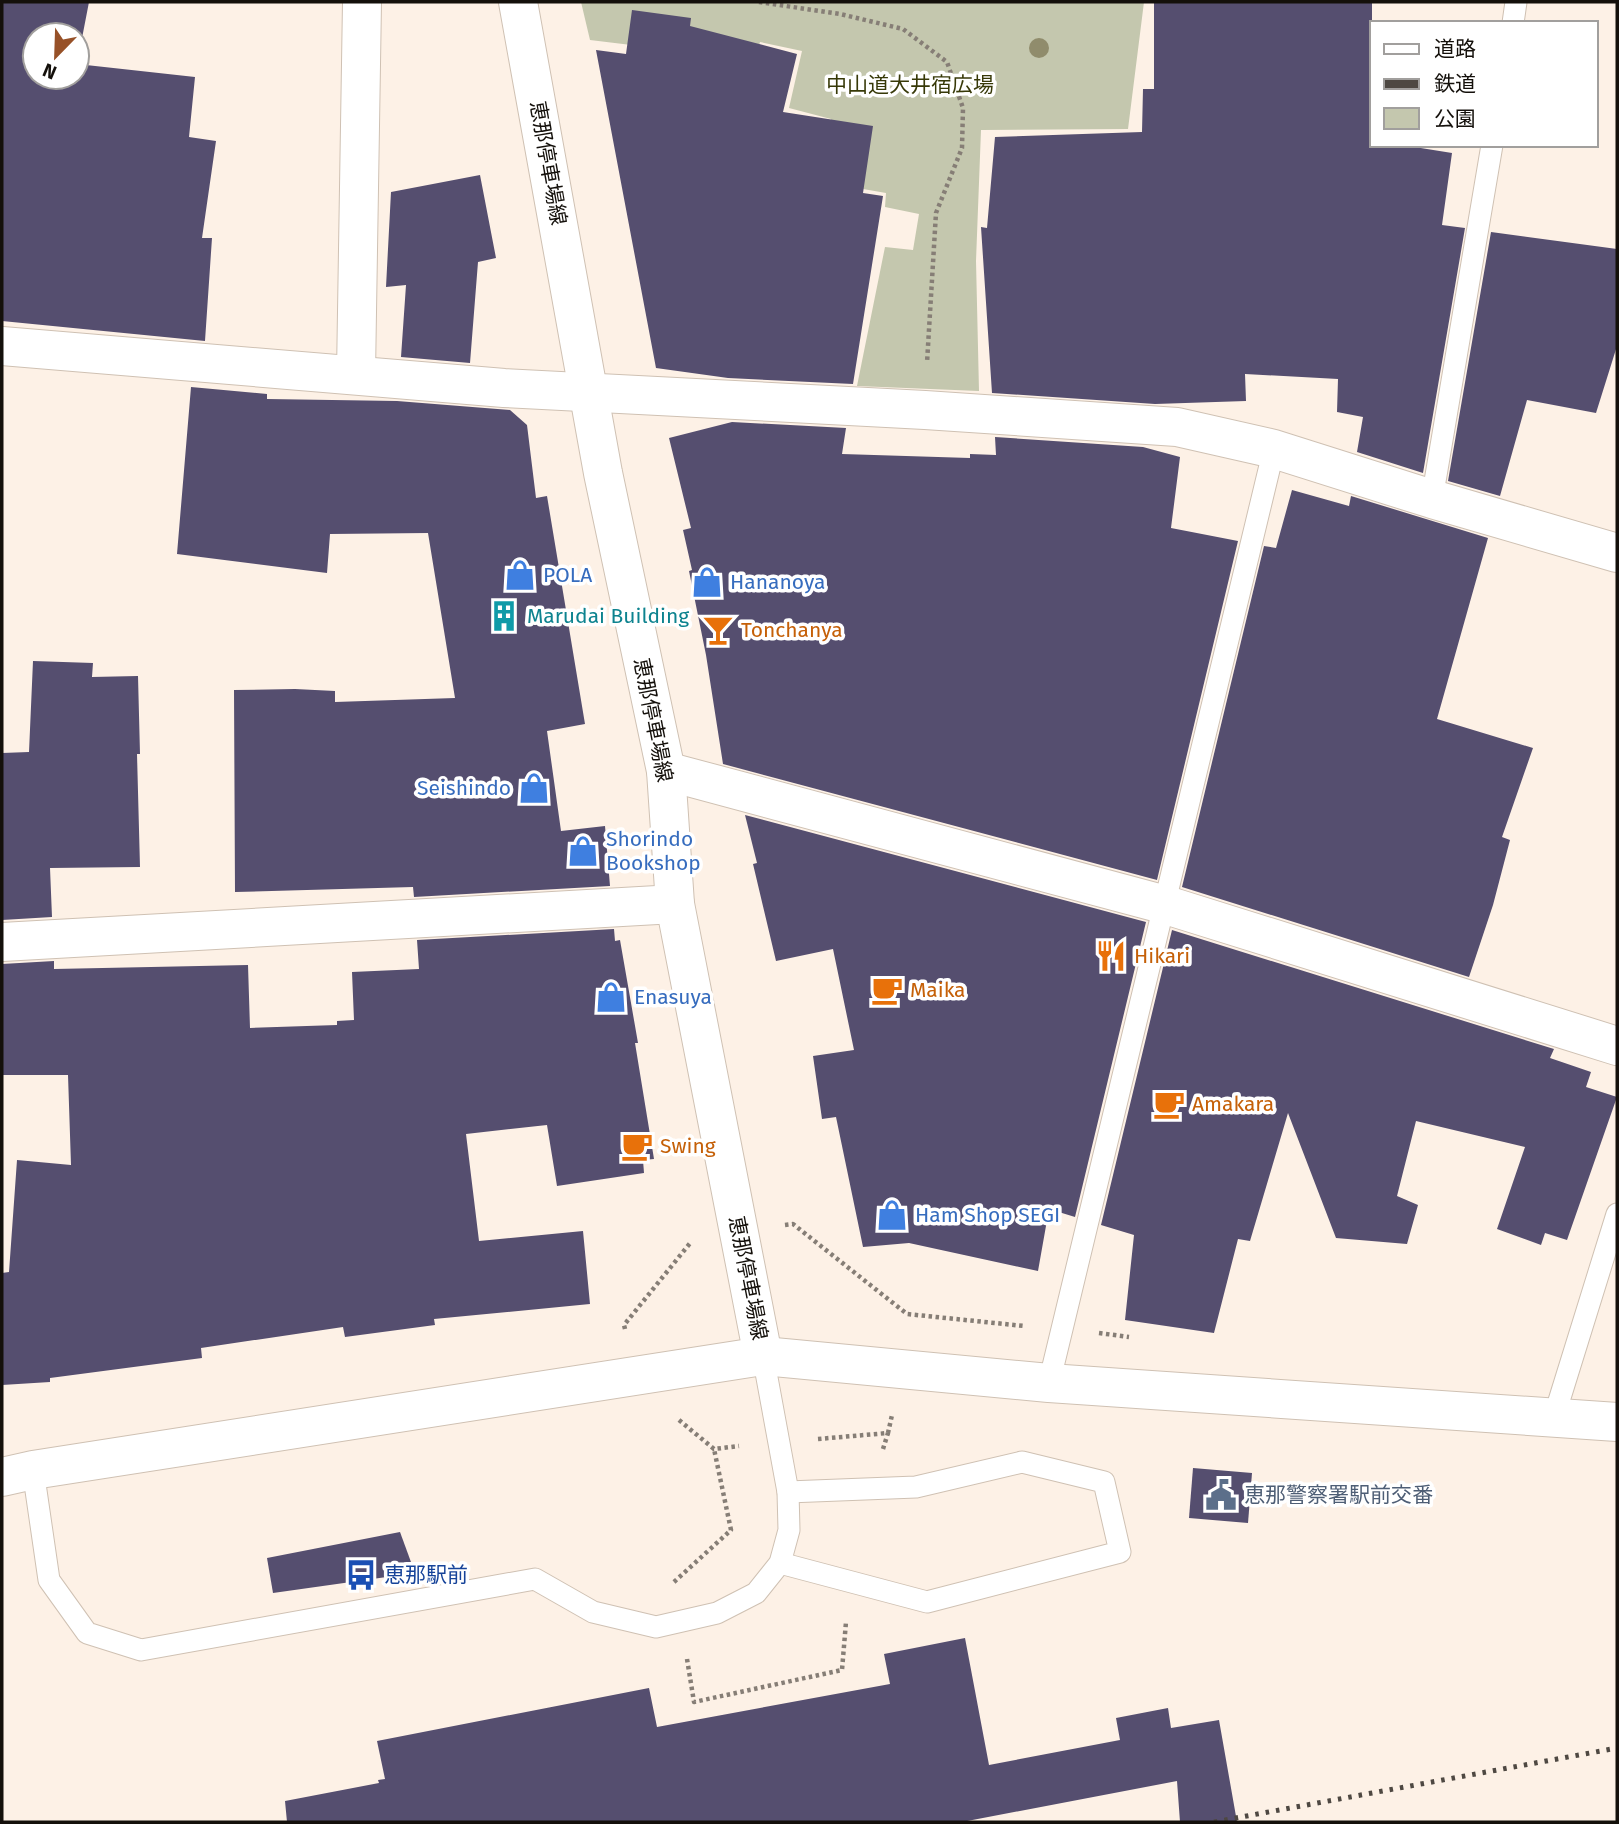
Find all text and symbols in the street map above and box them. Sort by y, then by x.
north arrow [21,21,91,91]
legend [1370,21,1598,147]
text: 道路 [1434,36,1476,62]
text: N [39,58,60,84]
text: 鉄道 [1434,71,1476,97]
park label: 中山道大井宿広場 [826,72,994,98]
street label: 恵那停車場線 [524,99,572,227]
text: 公園 [1434,106,1476,132]
shop icon: POLA [503,558,537,592]
place label: POLA [543,562,592,588]
shop icon: Hananoya [690,565,724,599]
place label: Hananoya [730,569,825,595]
building icon: Marudai Building [487,599,521,633]
place label: Marudai Building [527,603,689,629]
bar icon: Tonchanya [701,613,735,647]
place label: Tonchanya [741,617,843,643]
street label: 恵那停車場線 [628,656,678,784]
shop icon: Seishindo [517,771,551,805]
place label: Seishindo [417,775,511,801]
place label: Shorindo Bookshop [606,826,701,876]
shop icon: Shorindo Bookshop [566,834,600,868]
restaurant icon: Hikari [1094,939,1128,973]
place label: Hikari [1134,943,1190,969]
cafe icon: Maika [870,973,904,1007]
place label: Maika [910,977,966,1003]
shop icon: Enasuya [594,980,628,1014]
place label: Enasuya [634,984,712,1010]
cafe icon: Amakara [1152,1087,1186,1121]
place label: Amakara [1192,1091,1274,1117]
cafe icon: Swing [620,1129,654,1163]
place label: Swing [660,1133,716,1159]
shop icon: Ham Shop SEGI [875,1198,909,1232]
place label: Ham Shop SEGI [915,1202,1060,1228]
street label: 恵那停車場線 [723,1214,773,1342]
public building icon: 恵那警察署駅前交番 [1204,1478,1238,1512]
place label: 恵那警察署駅前交番 [1244,1482,1433,1508]
bus stop icon: 恵那駅前 [344,1558,378,1592]
place label: 恵那駅前 [384,1562,468,1588]

